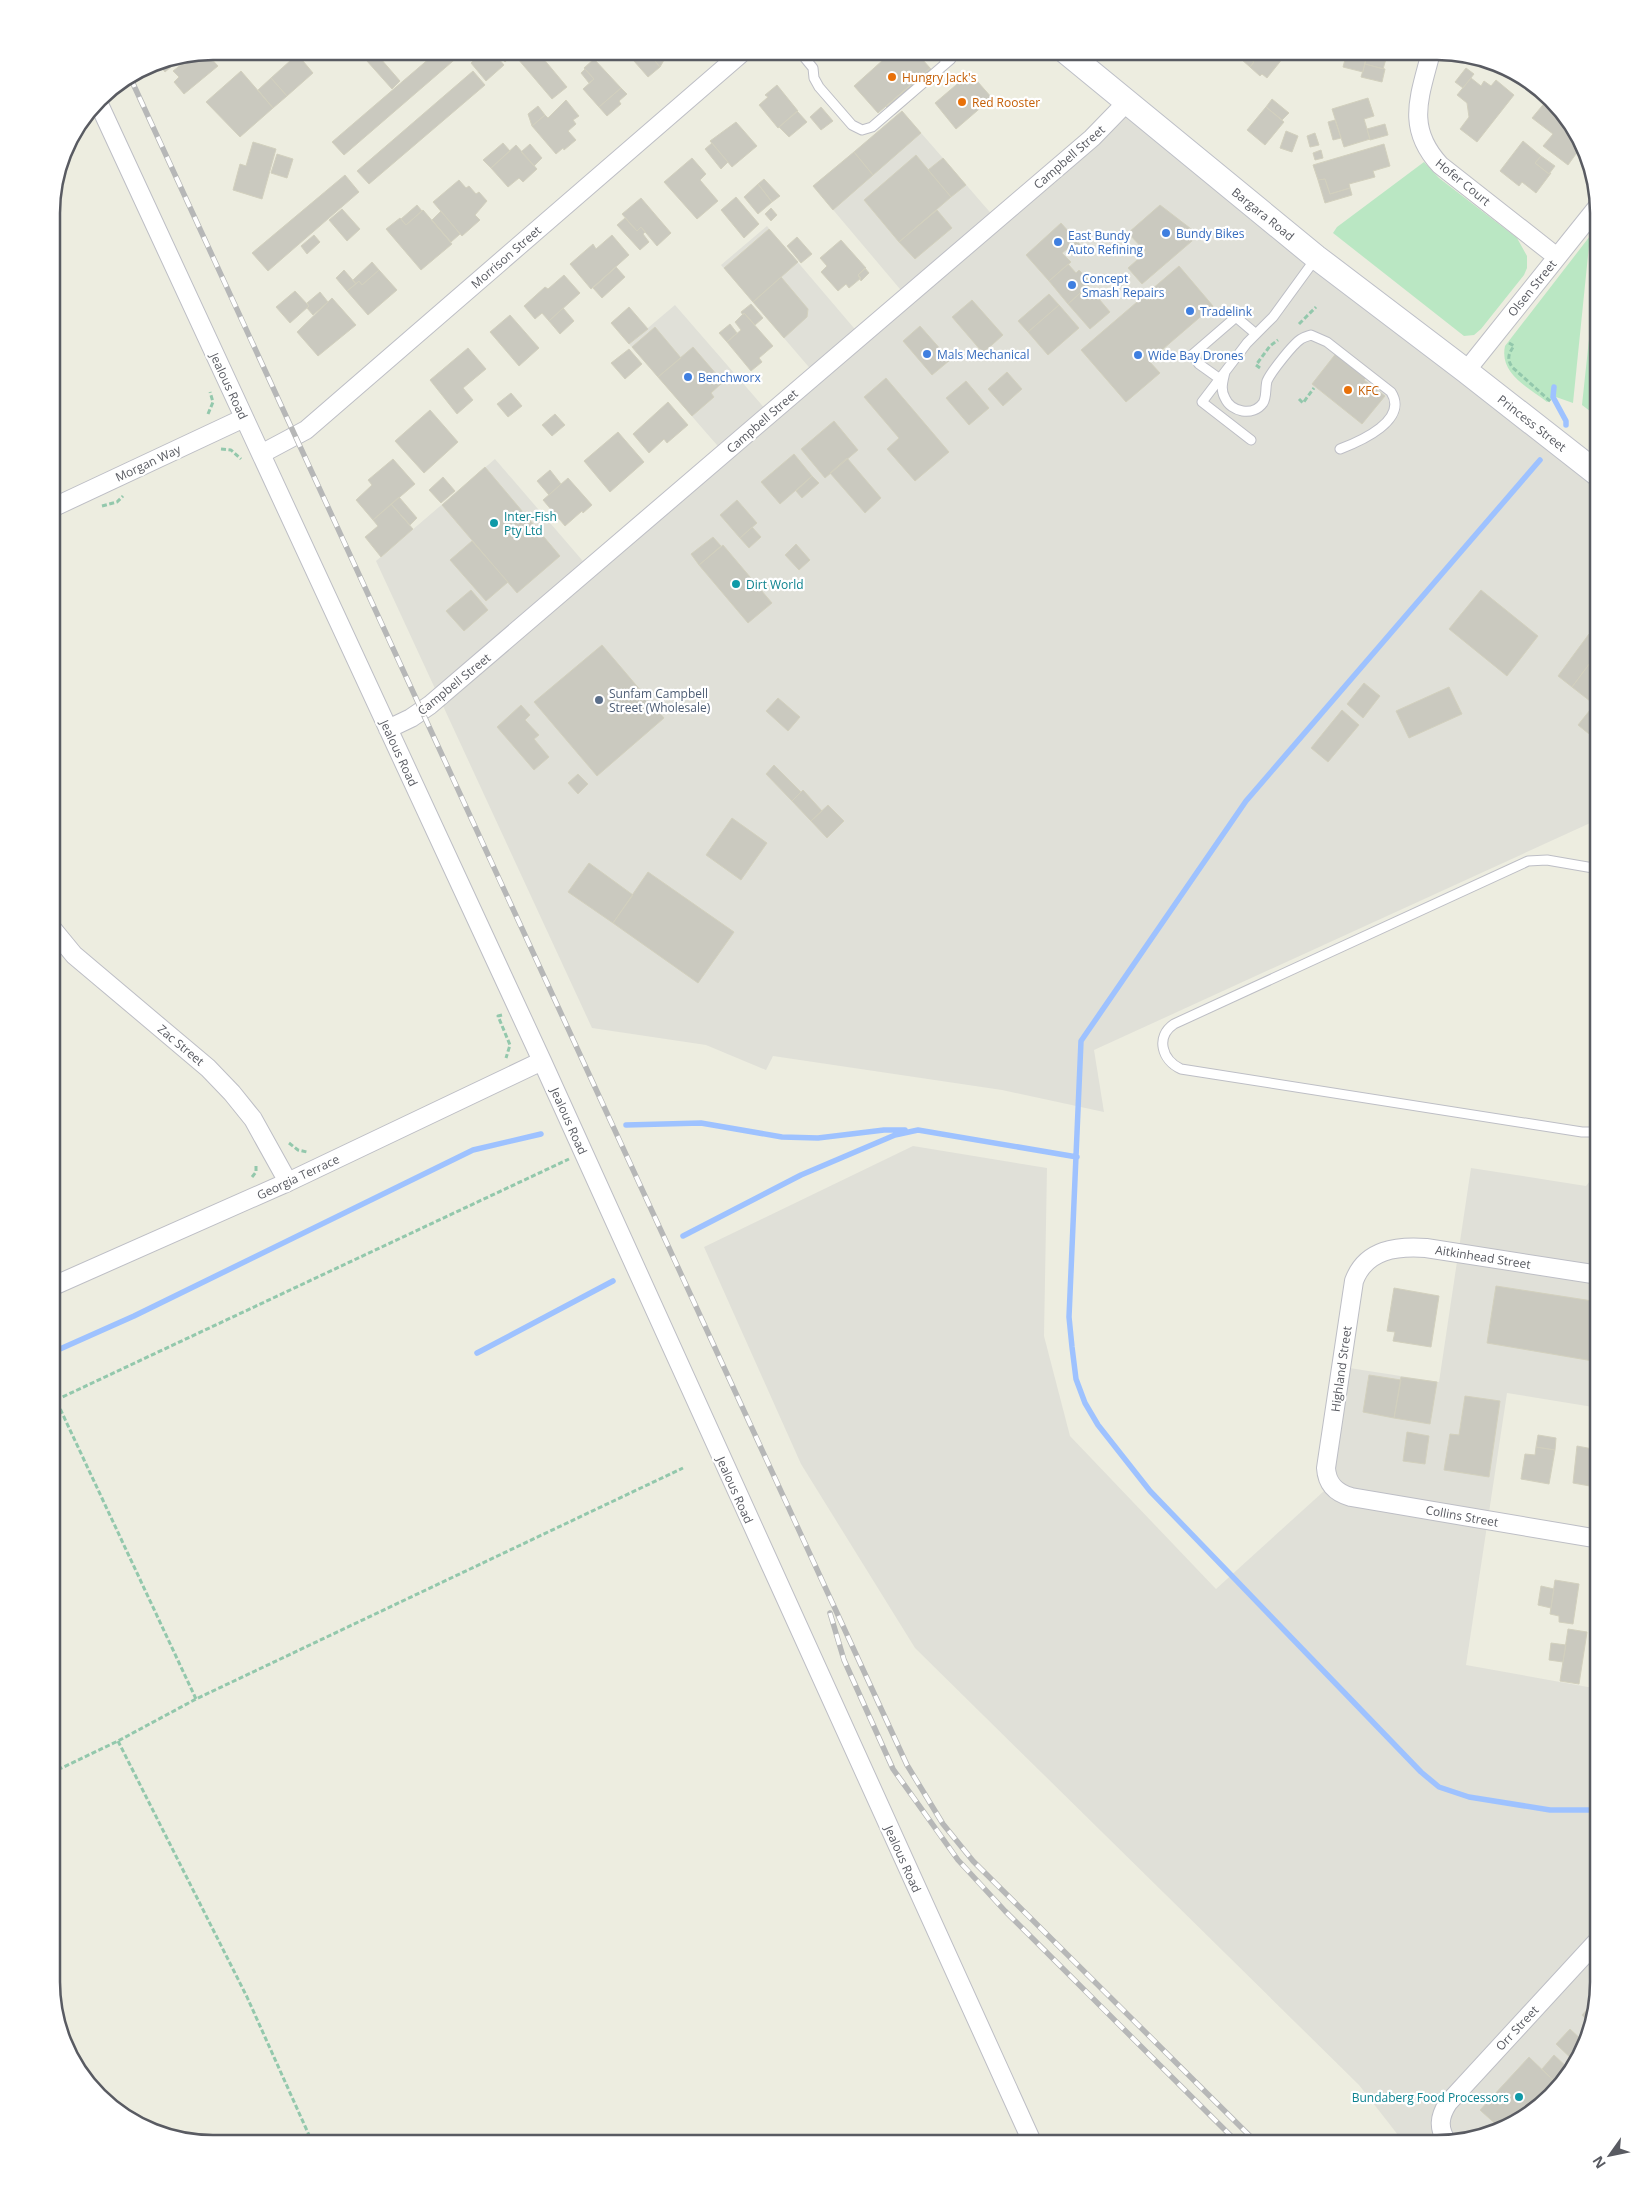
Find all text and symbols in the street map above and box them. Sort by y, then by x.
place label: Hungry Jack's [902,69,977,86]
marker: Hungry Jack's [886,71,898,83]
place label: Red Rooster [972,94,1040,111]
marker: Red Rooster [956,96,968,108]
street label: Campbell Street [1030,121,1108,193]
street label: Hofer Court [1432,155,1494,209]
street label: Bargara Road [1228,184,1298,244]
street label: Morrison Street [467,222,545,292]
place label: Bundy Bikes [1176,225,1245,242]
place label: East Bundy Auto Refining [1068,227,1144,258]
marker: Bundy Bikes [1160,227,1172,239]
marker: East Bundy Auto Refining [1052,236,1064,248]
street label: Olsen Street [1504,256,1560,320]
place label: Concept Smash Repairs [1082,270,1165,301]
marker: Concept Smash Repairs [1066,279,1078,291]
place label: Tradelink [1200,303,1253,320]
marker: Tradelink [1184,305,1196,317]
place label: Mals Mechanical [937,346,1029,363]
place label: Wide Bay Drones [1148,347,1244,364]
marker: Mals Mechanical [921,348,933,360]
street label: Jealous Road [206,349,252,422]
marker: Wide Bay Drones [1132,349,1144,361]
place label: Benchworx [698,369,761,386]
marker: Benchworx [682,371,694,383]
place label: KFC [1358,382,1380,399]
marker: KFC [1342,384,1354,396]
street label: Campbell Street [723,385,801,457]
street label: Princess Street [1494,391,1570,455]
street label: Morgan Way [113,440,184,486]
place label: Inter-Fish Pty Ltd [504,508,557,539]
marker: Inter-Fish Pty Ltd [488,517,500,529]
place label: Dirt World [746,576,804,593]
marker: Dirt World [730,578,742,590]
street label: Campbell Street [414,649,494,719]
place label: Sunfam Campbell Street (Wholesale) [609,685,711,716]
marker: Sunfam Campbell Street (Wholesale) [593,694,605,706]
street label: Jealous Road [376,716,422,789]
street label: Zac Street [154,1021,208,1069]
street label: Jealous Road [546,1084,591,1157]
street label: Georgia Terrace [254,1150,342,1204]
street label: Aitkinhead Street [1434,1241,1532,1273]
street label: Highland Street [1327,1325,1355,1413]
street label: Jealous Road [712,1453,757,1526]
street label: Collins Street [1424,1501,1500,1531]
street label: Jealous Road [880,1822,925,1895]
street label: Orr Street [1492,2002,1542,2054]
place label: Bundaberg Food Processors [1352,2089,1509,2106]
marker: Bundaberg Food Processors [1513,2091,1525,2103]
north arrow [1585,2130,1635,2180]
text: N [1588,2152,1610,2172]

